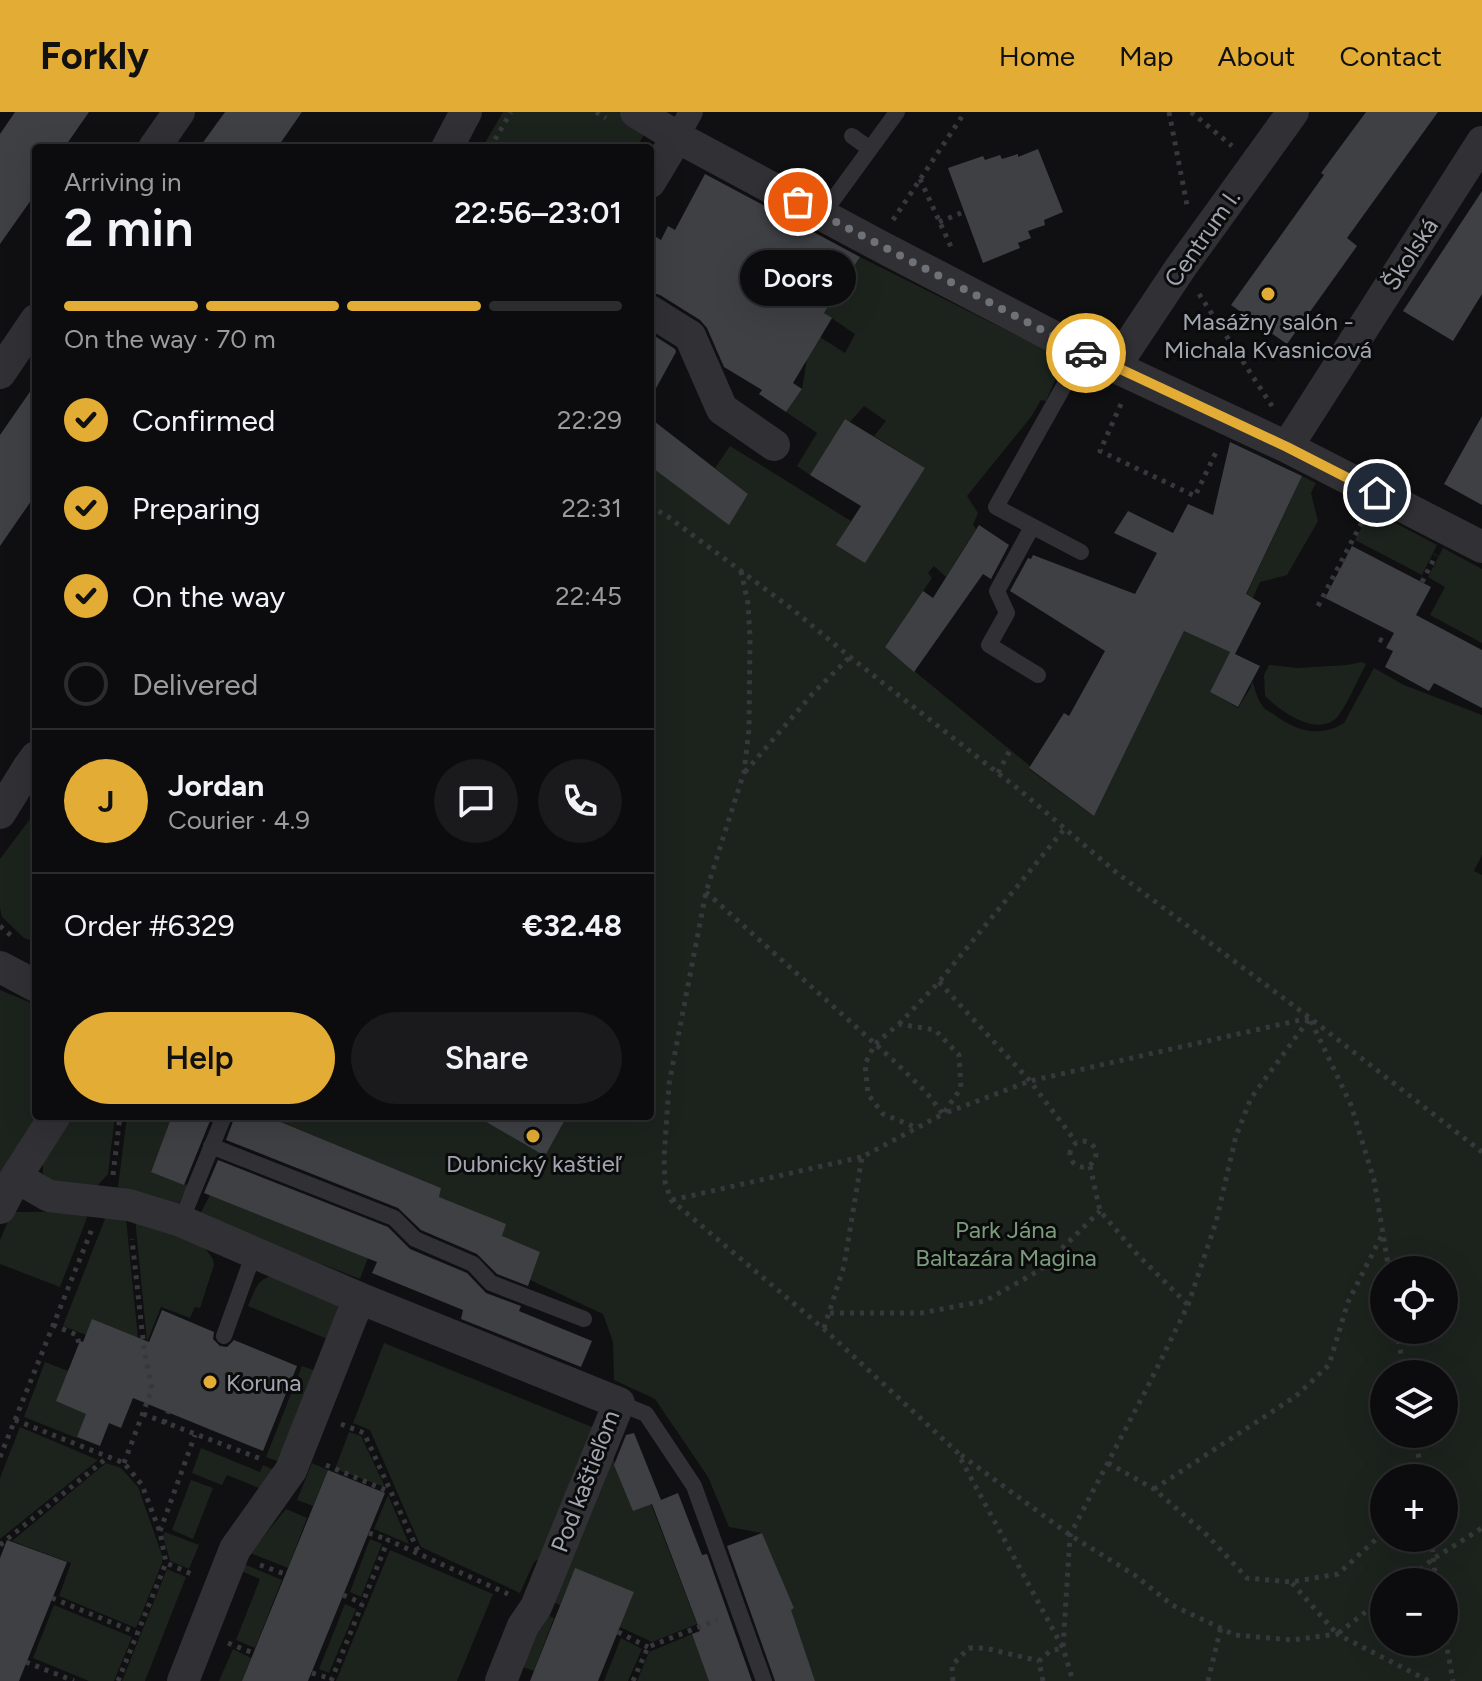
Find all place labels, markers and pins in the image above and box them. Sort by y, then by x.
pin [764,168,832,236]
callout: Doors [740,250,856,306]
marker: Masážny salón - Michala Kvasnicová [1259,285,1277,303]
place label: Masážny salón - Michala Kvasnicová [1164,307,1372,364]
pin [1343,459,1411,527]
marker: Dubnický kaštieľ [524,1127,542,1145]
place label: Dubnický kaštieľ [446,1149,623,1178]
place label: Koruna [226,1368,302,1397]
marker: Koruna [201,1373,219,1391]

